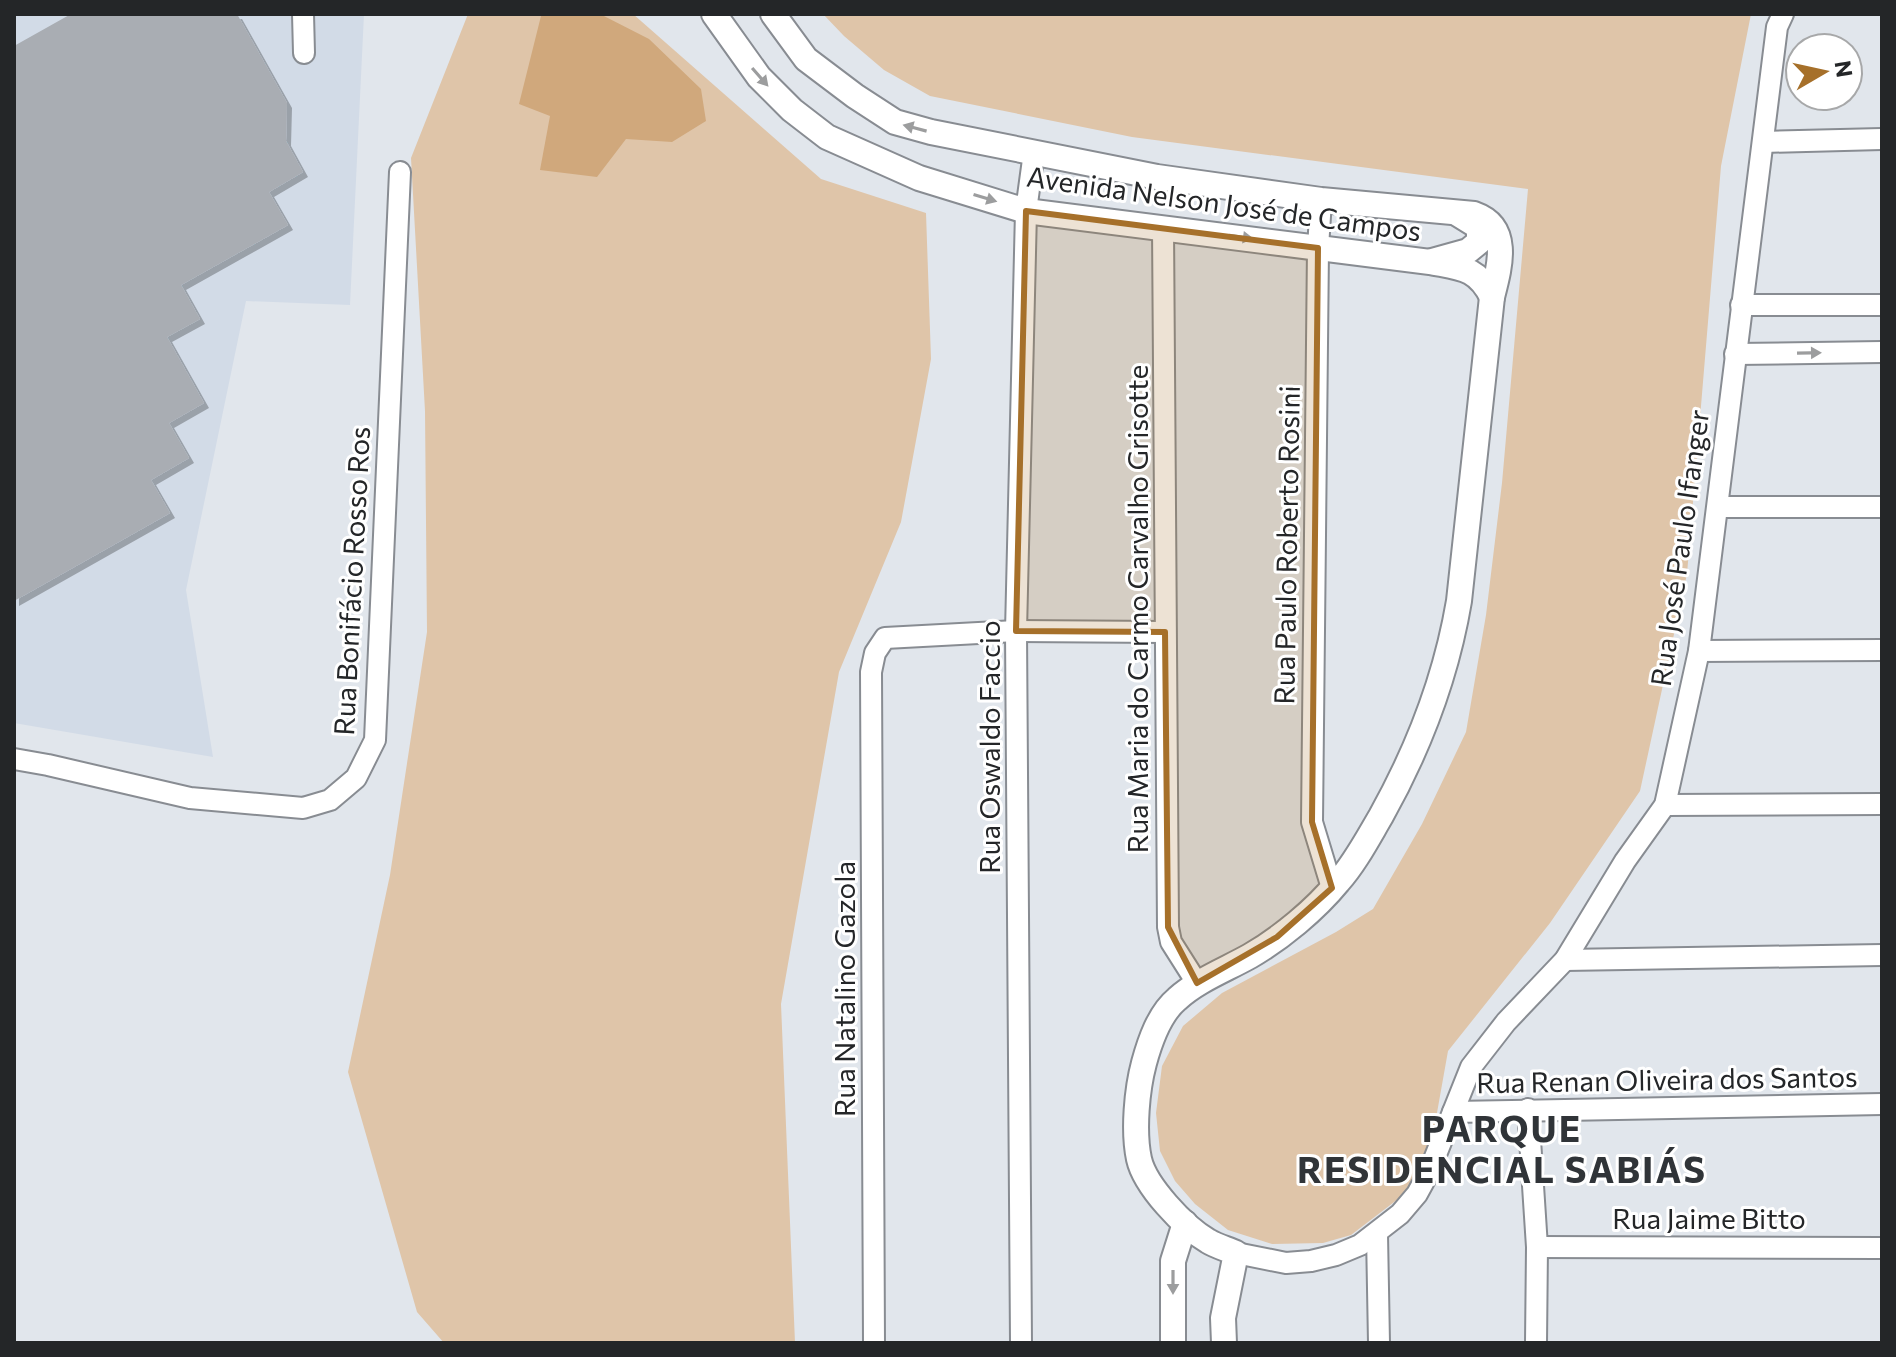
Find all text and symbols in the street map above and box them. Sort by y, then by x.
north arrow [1784,32,1864,112]
text: N [1830,59,1859,79]
one-way arrow [751,67,769,86]
one-way arrow [902,121,927,133]
street label: Avenida Nelson José de Campos [1025,158,1424,248]
one-way arrow [973,192,997,205]
one-way arrow [1229,231,1254,244]
one-way arrow [1797,347,1822,359]
street label: Rua Maria do Carmo Carvalho Grisotte [1120,365,1154,853]
street label: Rua Paulo Roberto Rosini [1266,385,1306,705]
street label: Rua José Paulo Ifanger [1643,407,1715,688]
street label: Rua Bonifácio Rosso Ros [326,425,376,736]
street label: Rua Oswaldo Faccio [972,620,1006,874]
street label: Rua Natalino Gazola [827,861,861,1117]
street label: Rua Renan Oliveira dos Santos [1476,1059,1858,1099]
district label: PARQUE RESIDENCIAL SABIÁS [1297,1105,1707,1190]
street label: Rua Jaime Bitto [1612,1201,1806,1235]
one-way arrow [1167,1270,1179,1295]

